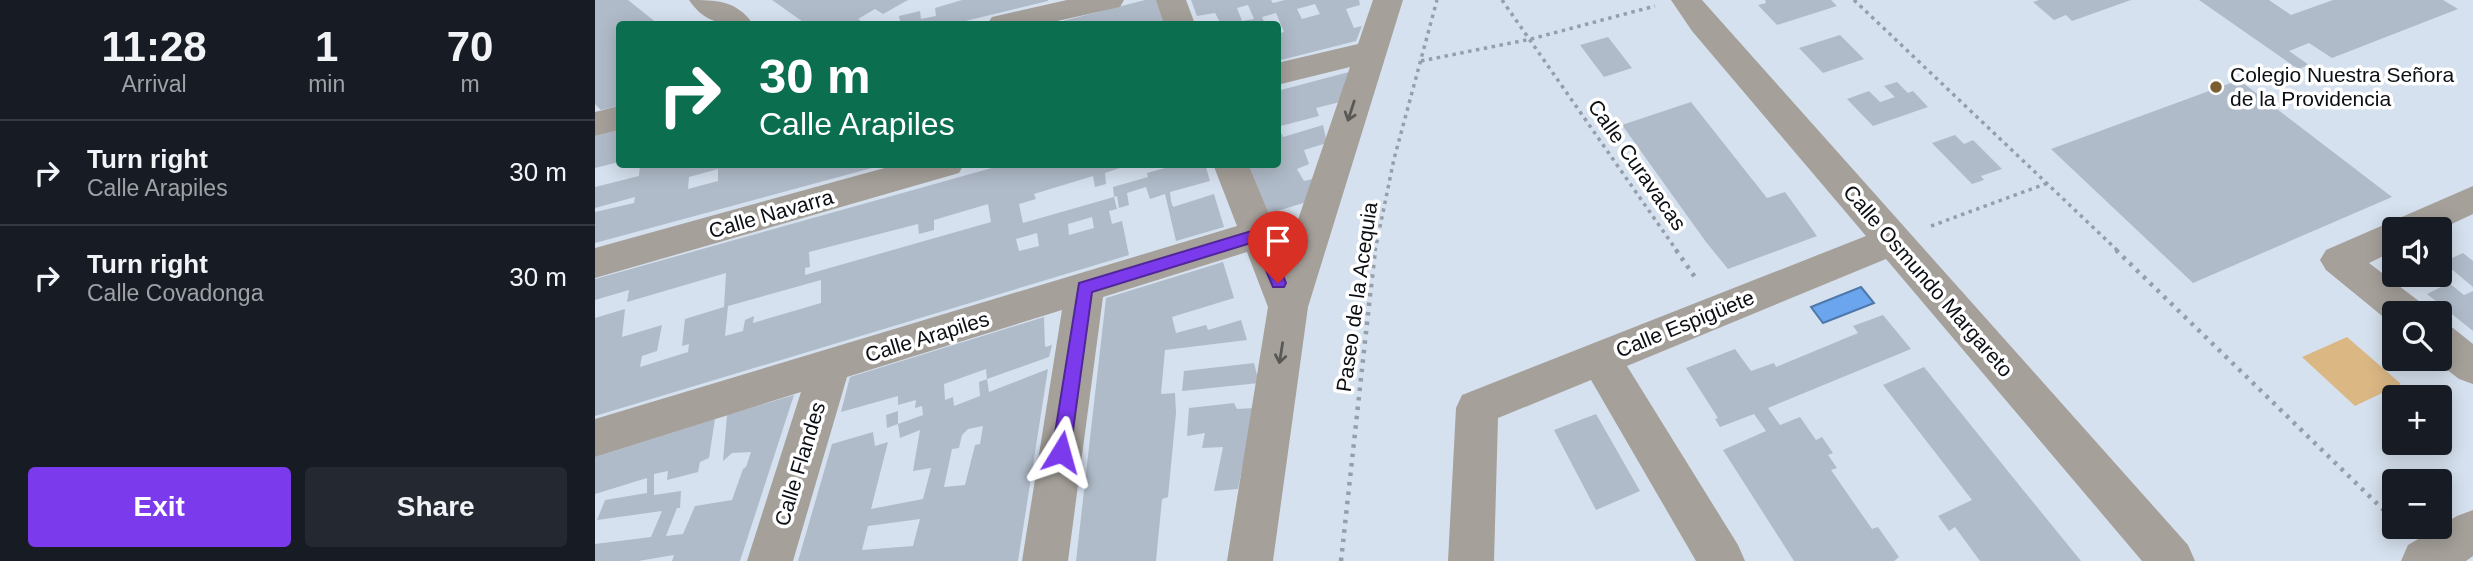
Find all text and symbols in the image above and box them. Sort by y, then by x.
text: 11:28 [102,23,207,70]
text: 1 [315,23,338,70]
text: 70 [447,23,493,70]
icon: right [644,49,735,140]
text: 30 m [759,49,871,103]
place label: Colegio Nuestra Señora de la Providencia [2230,63,2454,110]
text: Arrival [121,71,187,97]
text: min [308,71,345,97]
text: m [460,71,480,97]
marker: Colegio Nuestra Señora de la Providencia [2208,79,2224,95]
street label: Calle Curavacas [1584,95,1691,234]
one-way arrow [1344,100,1356,122]
text: Calle Arapiles [759,106,955,142]
text: Turn right [87,144,208,174]
icon: right [28,154,66,192]
text: 30 m [509,157,567,187]
text: Calle Arapiles [87,175,228,201]
street label: Calle Osmundo Margareto [1839,180,2018,381]
street label: Calle Navarra [706,185,836,242]
street label: Paseo de la Acequia [1332,200,1381,393]
pin [1248,211,1308,283]
map controls [2382,217,2452,539]
button: sound [2382,217,2452,287]
icon: arrive [1259,222,1297,260]
text: Turn right [87,249,208,279]
icon: right [28,259,66,297]
text: 30 m [509,262,567,292]
text: Calle Covadonga [87,280,263,306]
street label: Calle Espigüete [1612,285,1757,362]
button: search [2382,301,2452,371]
street label: Calle Arapiles [862,307,992,366]
one-way arrow [1275,341,1288,364]
button: + [2382,385,2452,455]
street label: Calle Flandes [770,399,829,529]
position arrow [1024,415,1098,489]
button: Exit [28,467,291,547]
button: Share [305,467,567,547]
button: − [2382,469,2452,539]

